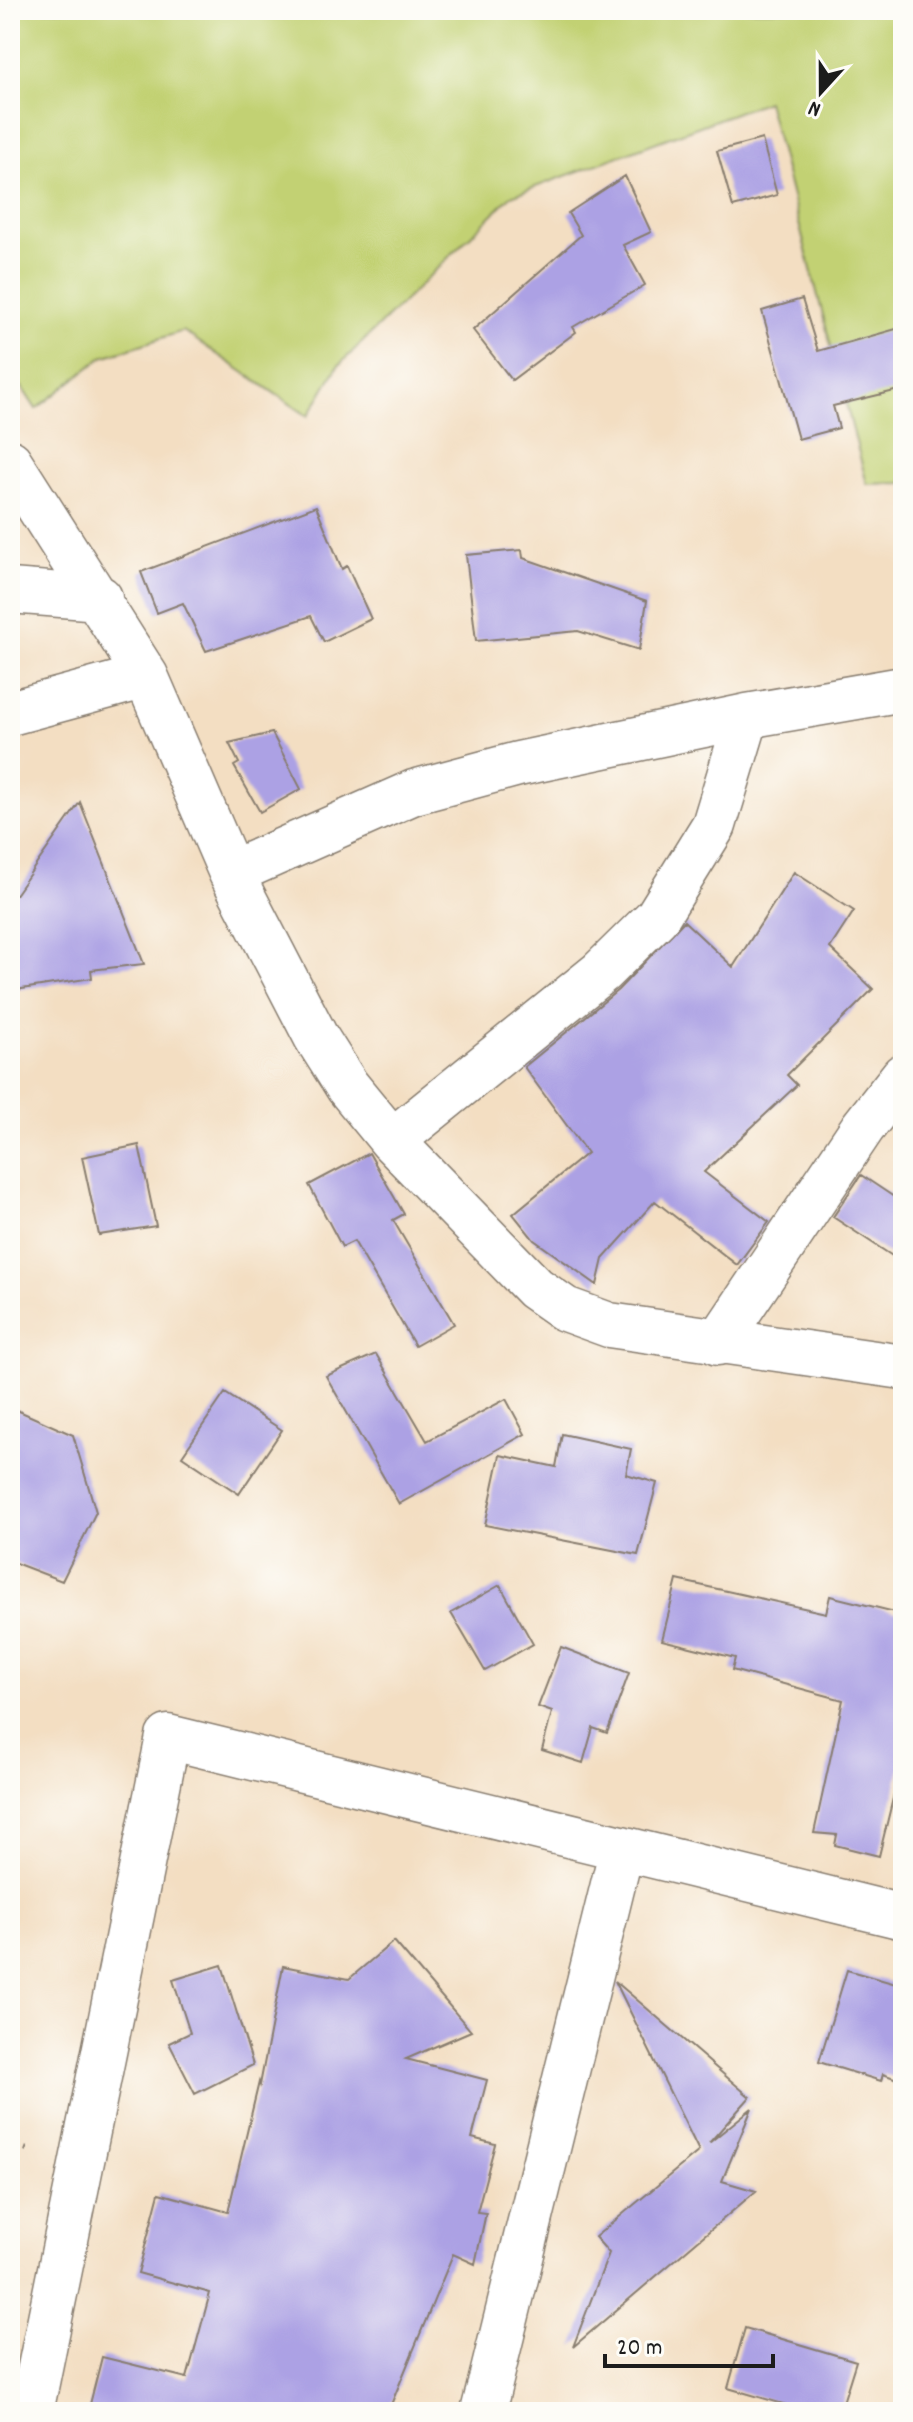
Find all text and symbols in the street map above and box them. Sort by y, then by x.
north arrow [781,52,861,132]
text: N [804,91,826,124]
scale bar [605,2318,773,2368]
text: 20 m [617,2332,663,2366]

